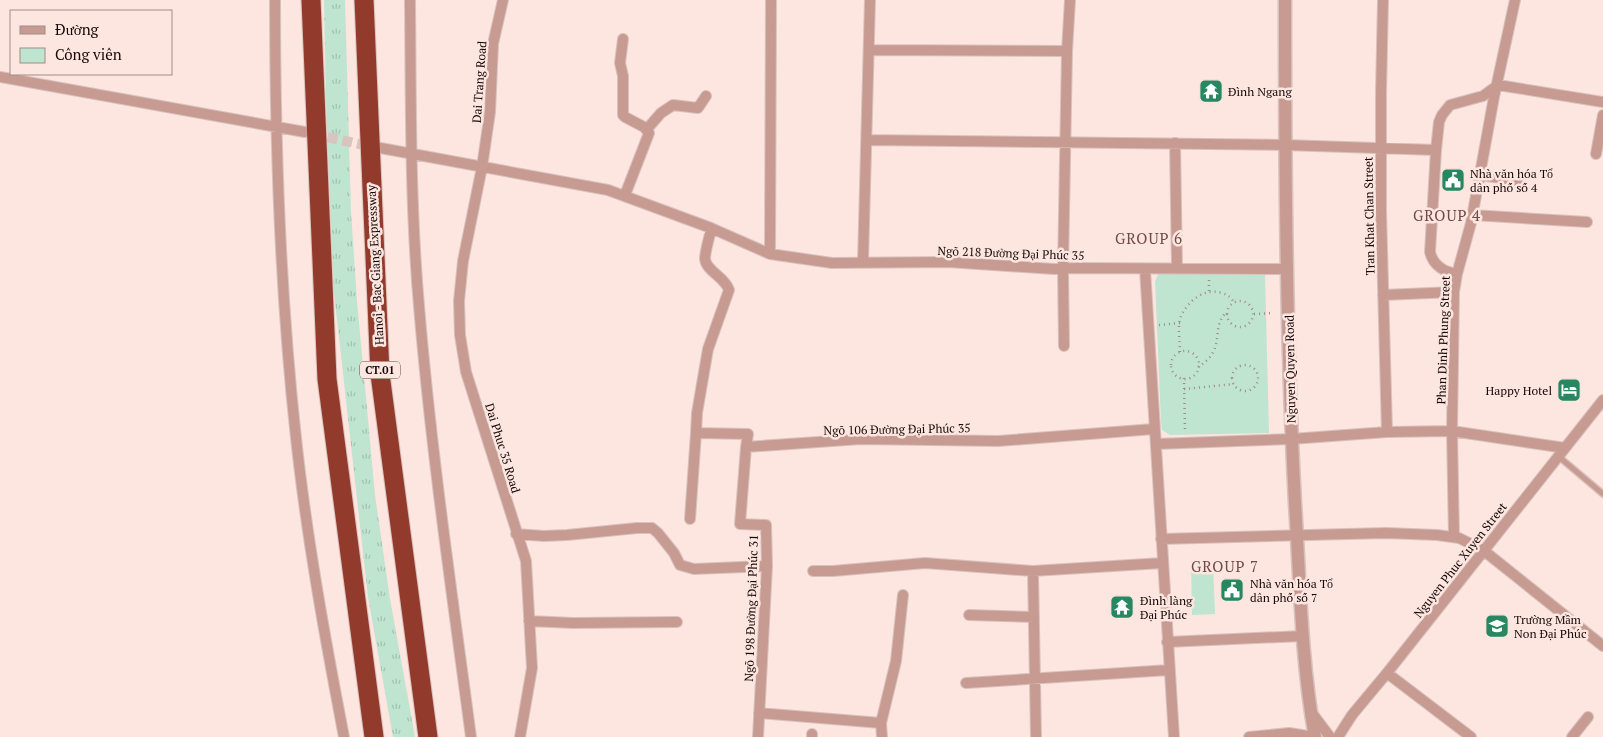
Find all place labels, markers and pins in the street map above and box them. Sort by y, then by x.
temple icon: Đình Ngang [1198,78,1224,104]
place label: Đình Ngang [1228,84,1292,99]
place label: Nhà văn hóa Tổ dân phố số 4 [1470,166,1553,195]
public building icon: Nhà văn hóa Tổ dân phố số 4 [1440,167,1466,193]
hotel icon: Happy Hotel [1556,377,1582,403]
place label: Happy Hotel [1486,383,1552,398]
place label: Nhà văn hóa Tổ dân phố số 7 [1250,576,1333,605]
public building icon: Nhà văn hóa Tổ dân phố số 7 [1219,577,1245,603]
place label: Đình làng Đại Phúc [1140,593,1193,622]
temple icon: Đình làng Đại Phúc [1109,594,1135,620]
place label: Trường Mầm Non Đại Phúc [1514,612,1587,641]
school or university icon: Trường Mầm Non Đại Phúc [1484,613,1510,639]

